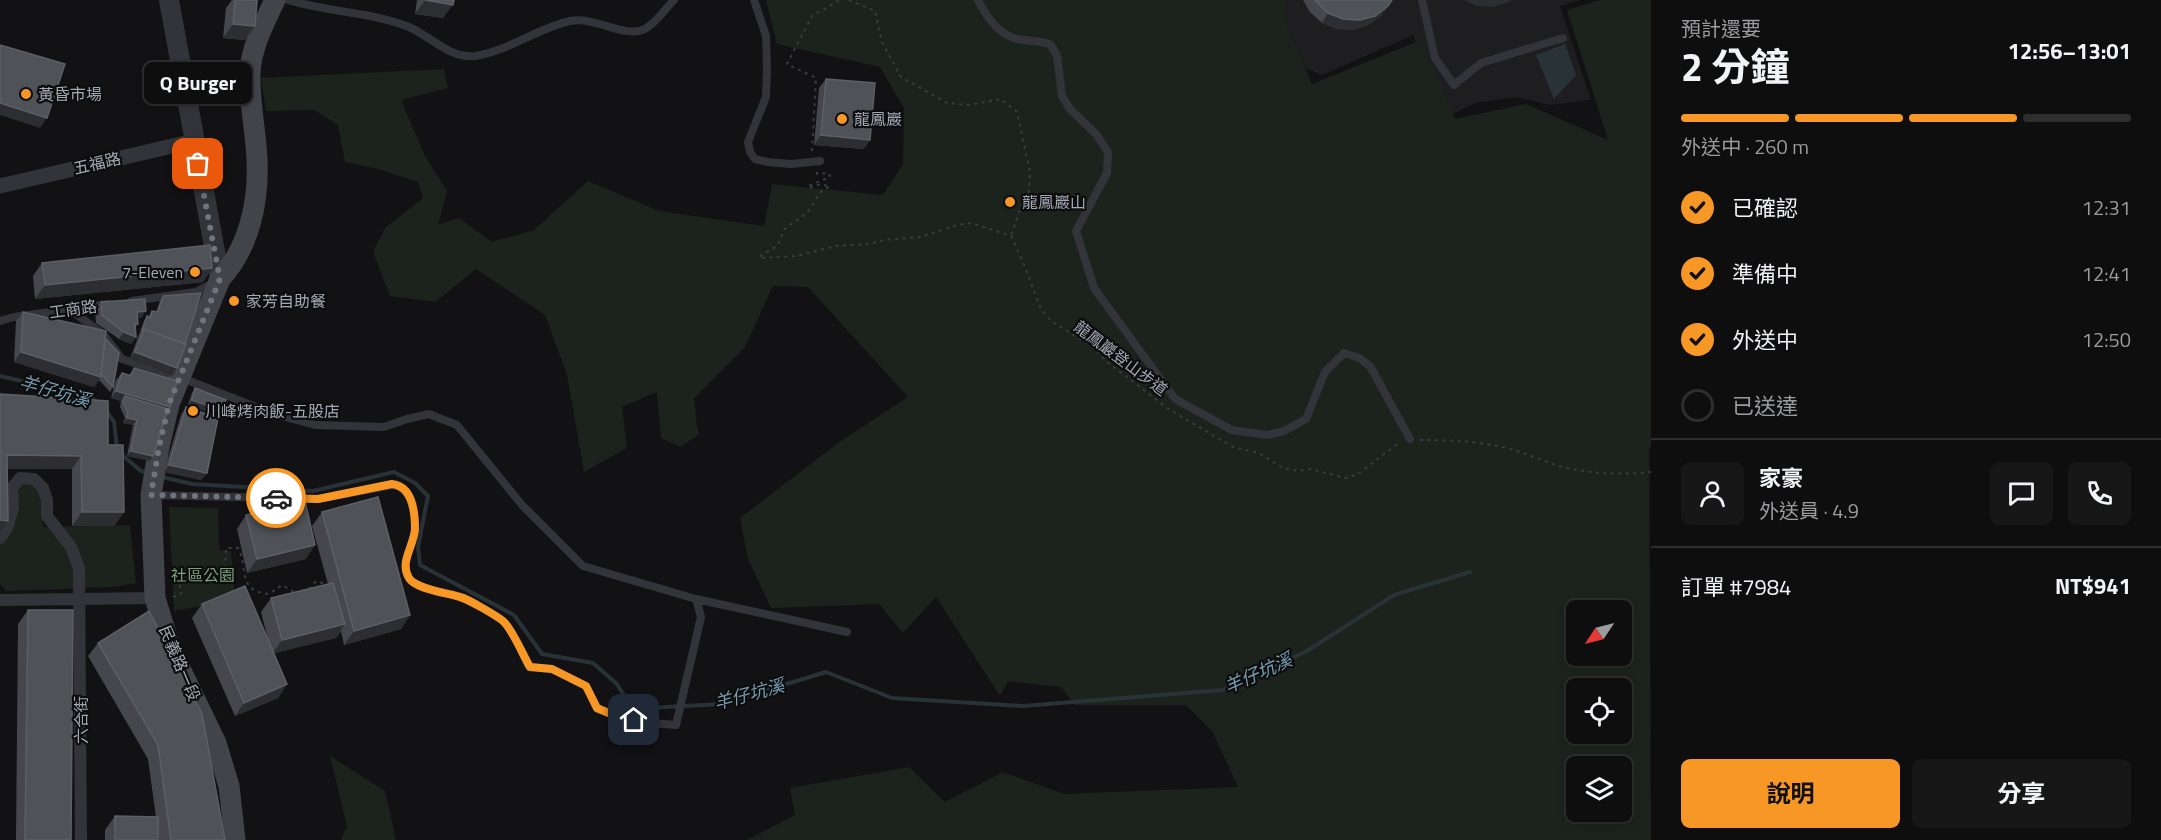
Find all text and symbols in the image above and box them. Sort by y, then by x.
text: 預計還要 [1681,13,1761,44]
text: 12:56–13:01 [2008,34,2131,68]
text: 2 分鐘 [1681,37,1789,96]
callout: Q Burger [144,62,252,104]
text: Q Burger [160,67,236,98]
place label: 黃昏市場 [38,82,102,106]
marker: 黃昏市場 [19,87,33,101]
place label: 龍鳳巖 [854,107,902,131]
marker: 龍鳳巖 [835,112,849,126]
text: 外送中 · 260 m [1681,131,1809,162]
pin [172,138,223,189]
street label: 五福路 [71,146,123,180]
icon: bag [181,147,214,180]
place label: 龍鳳巖山 [1022,190,1086,214]
icon: check [1681,191,1714,224]
text: 已確認 [1732,191,1798,225]
text: 12:31 [2082,192,2131,223]
marker: 龍鳳巖山 [1003,195,1017,209]
icon: check [1681,257,1714,290]
text: 準備中 [1732,257,1798,291]
text: 12:41 [2082,258,2131,289]
place label: 7-Eleven [122,260,183,284]
marker: 7-Eleven [188,265,202,279]
place label: 家芳自助餐 [246,289,326,313]
street label: 工商路 [48,294,98,324]
marker: 家芳自助餐 [227,294,241,308]
street label: 龍鳳巖登山步道 [1069,315,1173,401]
icon: check [1681,323,1714,356]
text: 外送中 [1732,323,1798,357]
text: 12:50 [2082,324,2131,355]
water label: 羊仔坑溪 [17,368,96,415]
text: 已送達 [1732,389,1798,423]
place label: 川峰烤肉飯-五股店 [205,399,340,423]
marker: 川峰烤肉飯-五股店 [186,404,200,418]
text: 家豪 [1759,461,1803,495]
button: person [1681,462,1744,525]
button: chat [1990,462,2053,525]
button: phone [2068,462,2131,525]
courier [246,468,306,528]
icon: car [260,482,293,515]
text: 外送員 · 4.9 [1759,495,1859,526]
park label: 社區公園 [171,563,235,587]
text: NT$941 [2055,569,2131,603]
text: 訂單 #7984 [1681,570,1791,604]
north arrow [1566,600,1632,666]
map controls [1566,600,1632,822]
street label: 民義路一段 [153,621,207,705]
water label: 羊仔坑溪 [1220,645,1299,700]
water label: 羊仔坑溪 [711,671,790,716]
button: locate [1566,678,1632,744]
pin [608,694,659,745]
street label: 六合街 [69,696,93,744]
icon: home [617,703,650,736]
button: layers [1566,756,1632,822]
button: 說明 [1681,759,1900,828]
button: 分享 [1912,759,2131,828]

